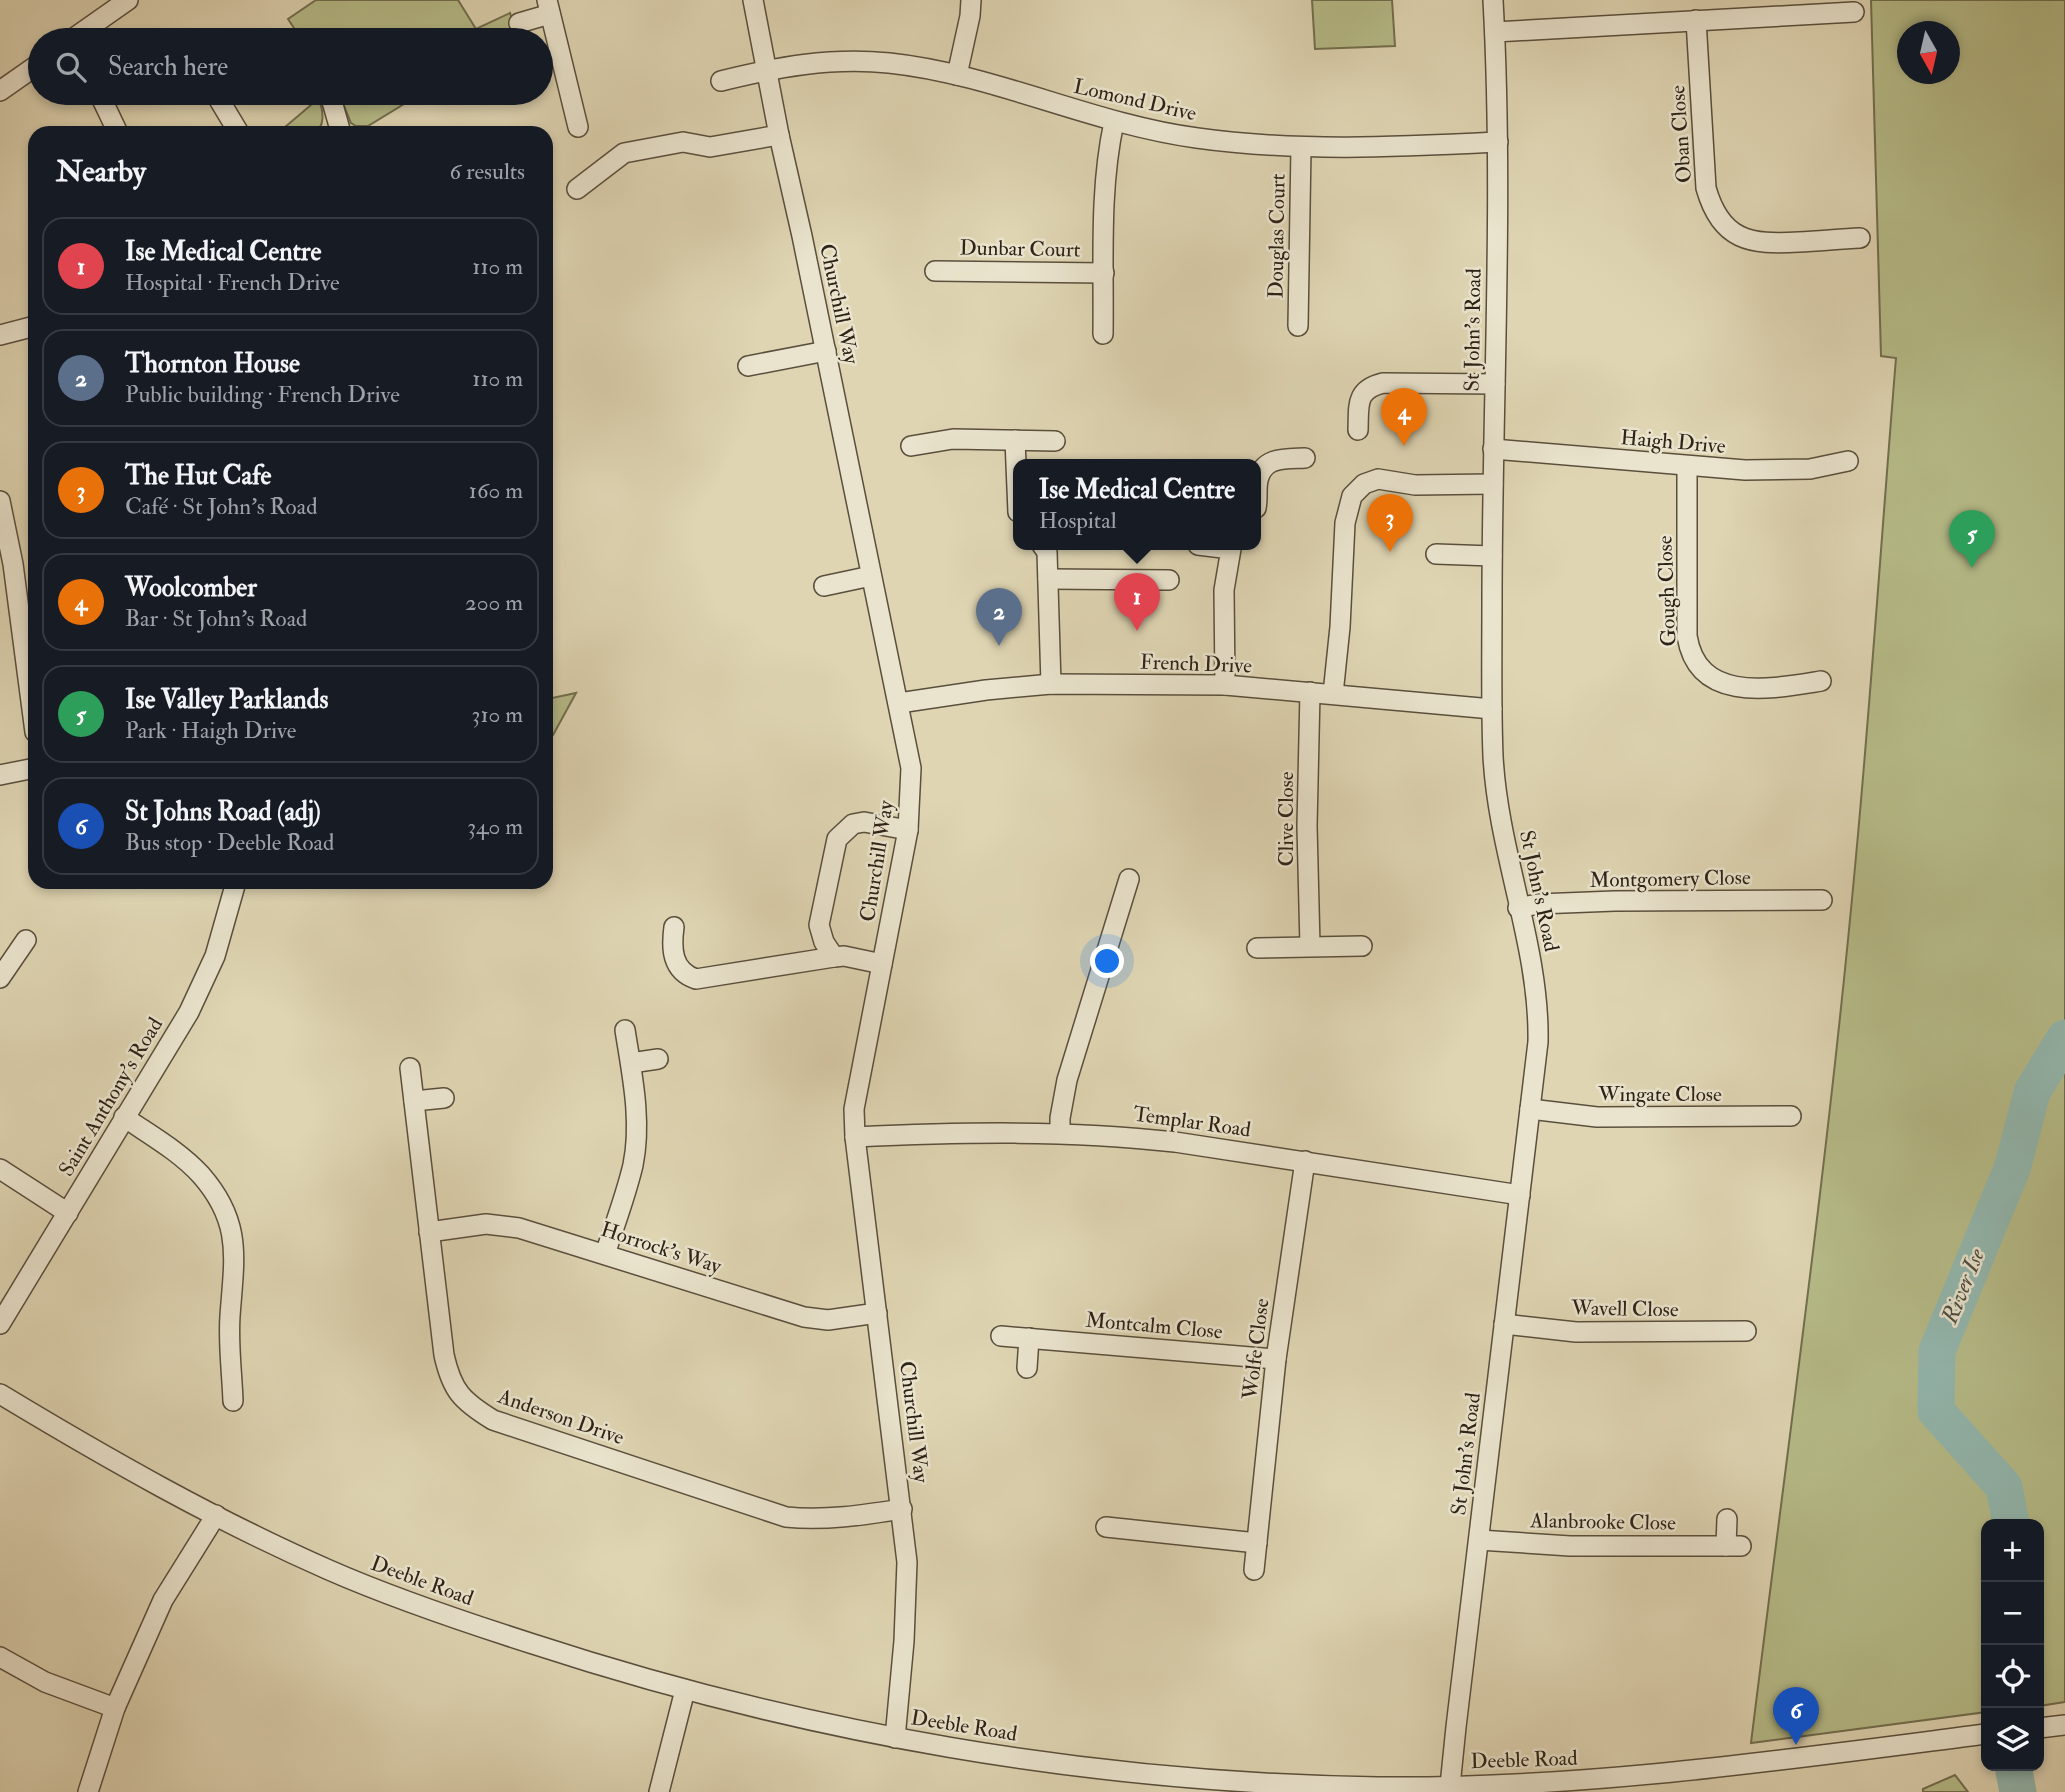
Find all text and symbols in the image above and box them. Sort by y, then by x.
north arrow [1897,21,1960,84]
search box [28,28,553,105]
icon: search [52,48,90,86]
text: Search here [108,51,228,83]
street label: Lomond Drive [1071,73,1199,127]
street label: Oban Close [1664,84,1698,184]
text: Nearby [56,153,146,190]
text: 6 results [450,157,525,186]
street label: Douglas Court [1262,173,1292,299]
street label: Dunbar Court [959,234,1081,264]
text: Ise Medical Centre [125,236,321,268]
street label: Churchill Way [813,241,865,367]
text: 1 [77,252,85,281]
text: 110 m [472,252,523,281]
street label: St John's Road [1458,267,1488,392]
text: Hospital · French Drive [125,268,340,297]
text: Thornton House [125,348,300,380]
text: 2 [75,364,87,393]
text: 110 m [472,364,523,393]
text: Public building · French Drive [125,380,400,409]
pin: 4 [1381,388,1427,446]
street label: Haigh Drive [1619,424,1727,460]
popup [1013,459,1261,550]
text: The Hut Cafe [125,460,271,492]
text: Ise Medical Centre [1039,474,1235,506]
text: 3 [77,476,85,505]
text: 160 m [469,476,523,505]
text: Café · St John's Road [125,492,317,521]
pin: 3 [1367,494,1413,552]
text: Hospital [1039,506,1117,535]
pin: 5 [1949,510,1995,568]
street label: Gough Close [1652,535,1682,647]
text: Woolcomber [125,572,257,604]
pin: 1 [1114,573,1160,631]
text: 4 [75,588,87,617]
text: 200 m [465,588,523,617]
pin: 2 [976,588,1022,646]
text: Bar · St John's Road [125,604,307,633]
street label: French Drive [1140,649,1253,679]
text: Ise Valley Parklands [125,684,328,716]
text: 5 [76,700,86,729]
text: 310 m [472,700,523,729]
text: Park · Haigh Drive [125,716,296,745]
street label: Clive Close [1273,771,1300,867]
text: St Johns Road (adj) [125,796,321,828]
street label: Churchill Way [854,798,900,924]
text: 6 [75,812,87,841]
text: 340 m [467,812,523,841]
text: Bus stop · Deeble Road [125,828,334,857]
street label: St John's Road [1513,828,1565,955]
street label: Montgomery Close [1589,864,1751,894]
your location [1090,944,1124,978]
street label: Saint Anthony's Road [53,1012,169,1181]
street label: Wingate Close [1597,1081,1722,1108]
street label: Templar Road [1131,1100,1253,1144]
street label: Horrock's Way [597,1216,725,1280]
water label: River Ise [1935,1244,1991,1328]
street label: Wavell Close [1570,1295,1679,1323]
street label: Wolfe Close [1236,1297,1276,1402]
street label: Montcalm Close [1084,1307,1224,1345]
street label: Churchill Way [893,1360,935,1485]
street label: Anderson Drive [493,1382,628,1451]
street label: St John's Road [1445,1390,1487,1517]
street label: Alanbrooke Close [1529,1507,1676,1537]
map controls [1981,1519,2044,1771]
button: + [1981,1519,2044,1582]
street label: Deeble Road [367,1550,478,1612]
button: − [1981,1582,2044,1645]
button: locate [1981,1645,2044,1708]
pin: 6 [1773,1687,1819,1745]
street label: Deeble Road [909,1704,1020,1748]
button: layers [1981,1708,2044,1771]
street label: Deeble Road [1470,1745,1579,1775]

